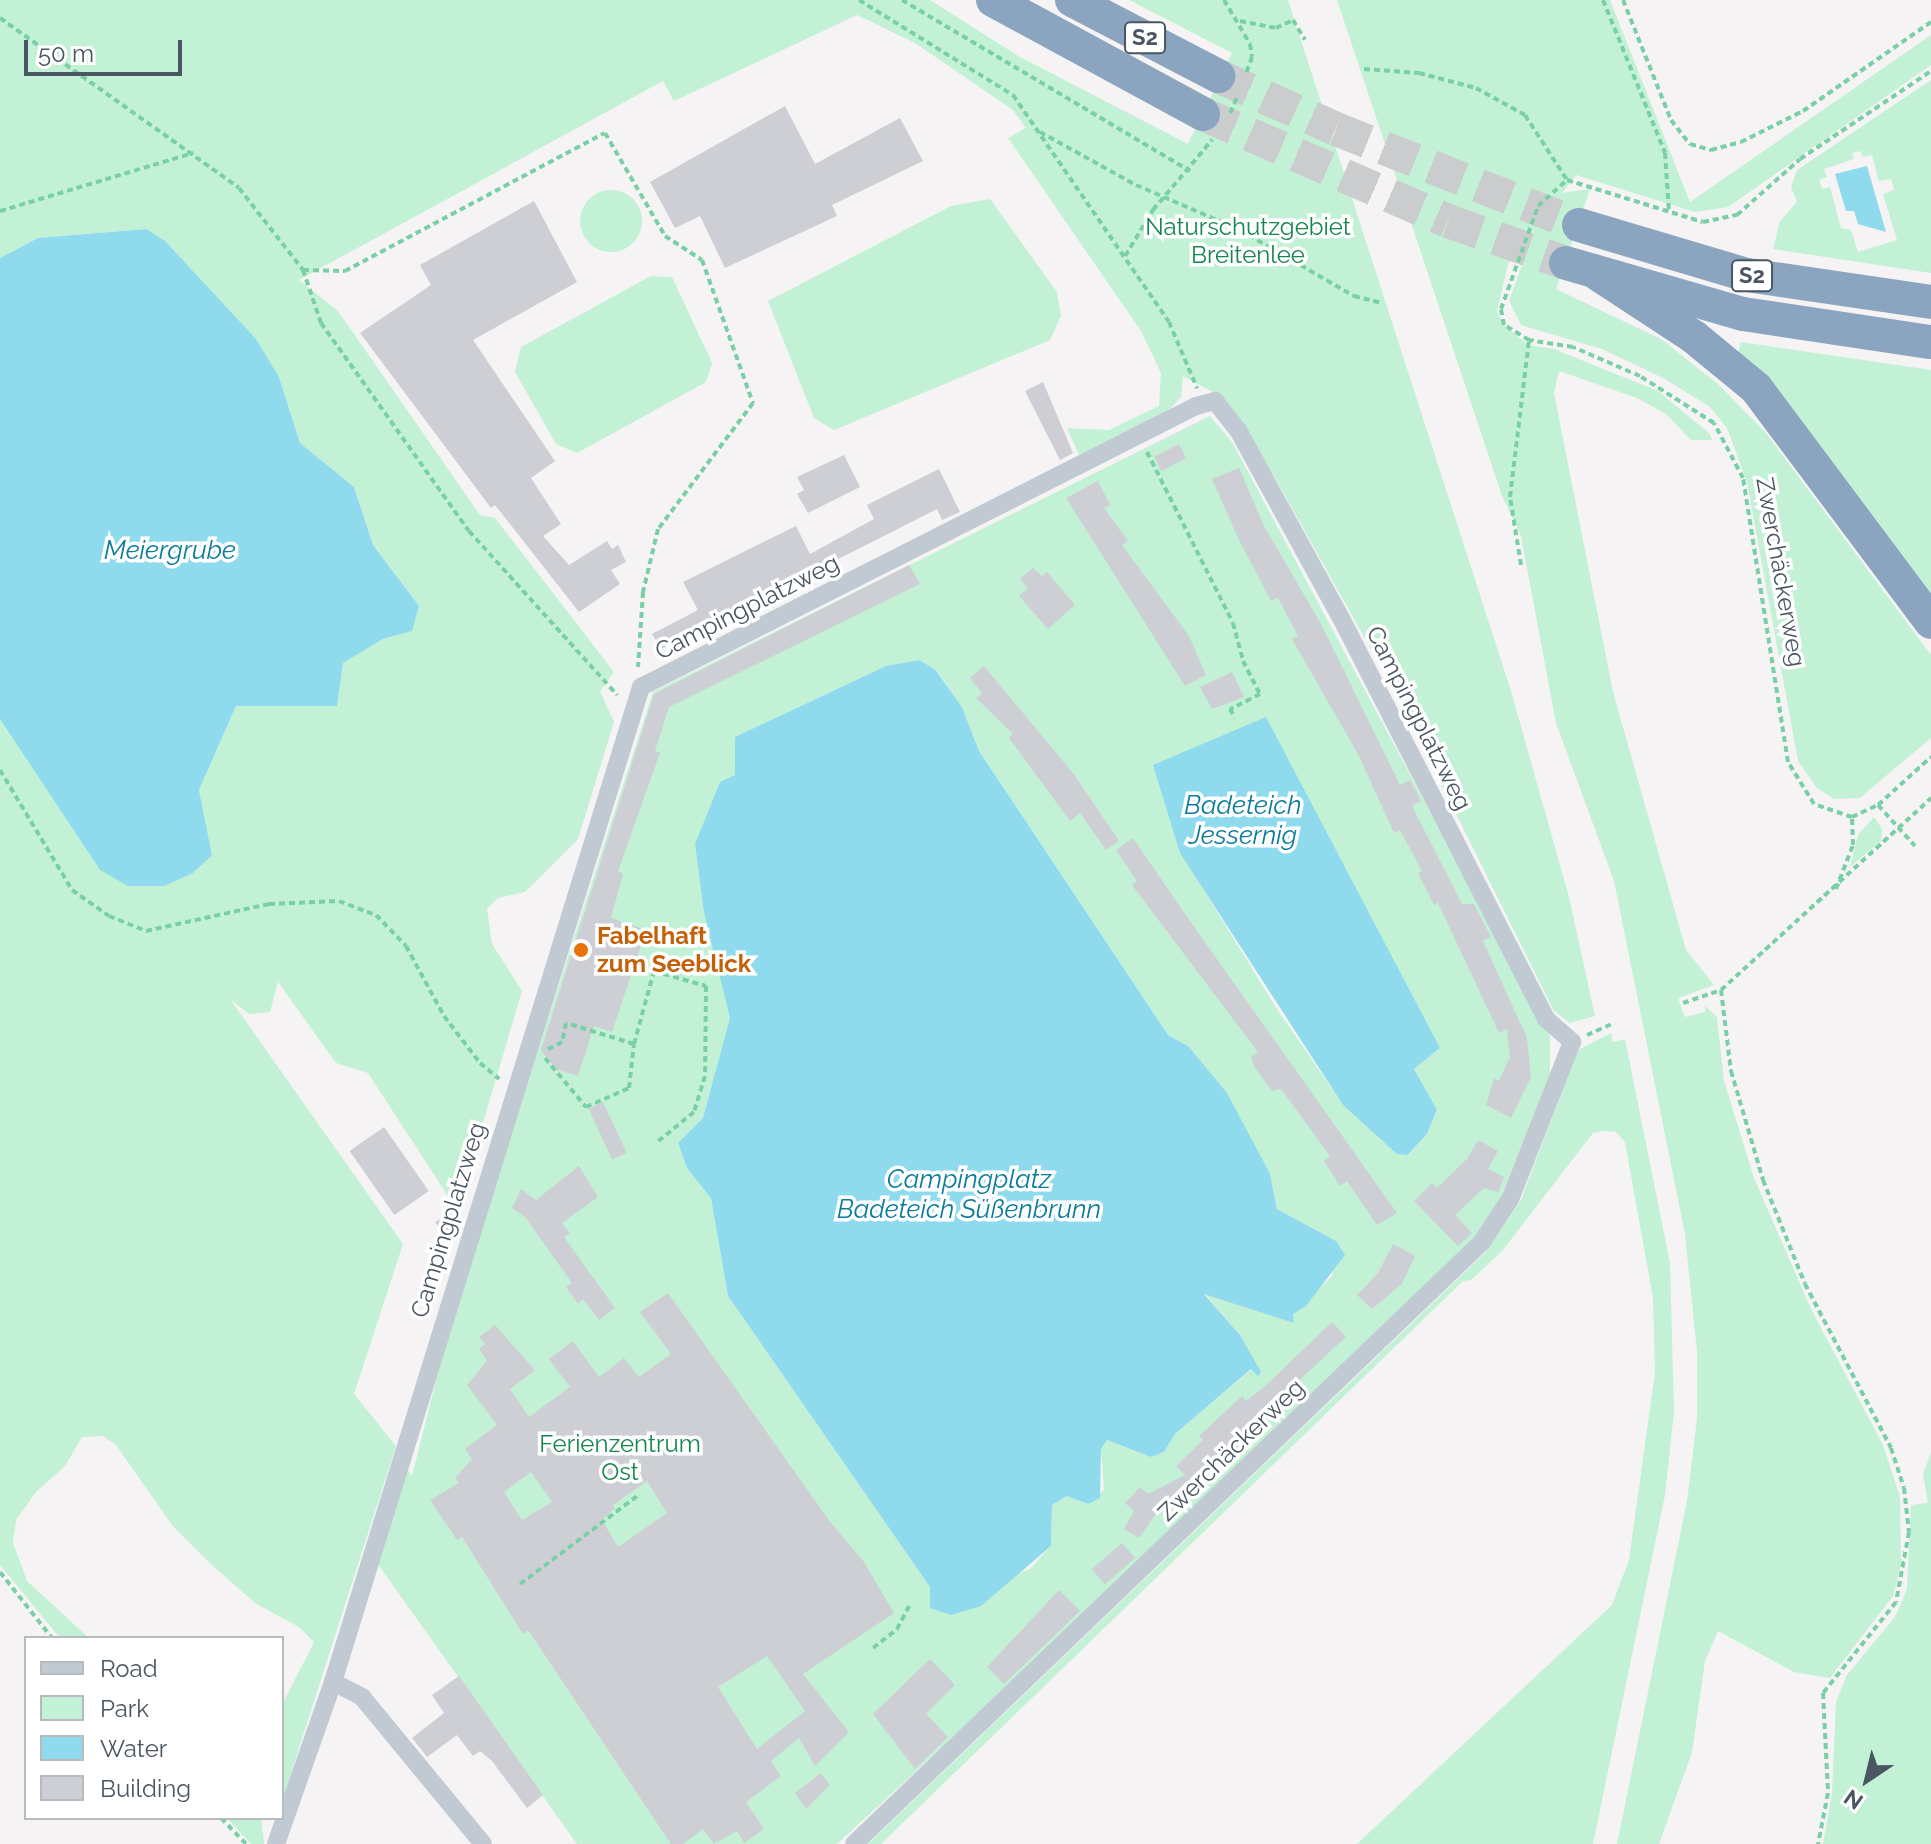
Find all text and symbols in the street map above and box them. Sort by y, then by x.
road number: S2 [1123,20,1167,56]
scale bar [28,24,186,74]
text: 50 m [38,39,94,68]
park label: Naturschutzgebiet Breitenlee [1145,213,1351,269]
road number: S2 [1730,258,1774,294]
street label: Zwerchäckerweg [1750,475,1812,669]
water label: Meiergrube [104,535,236,567]
street label: Campingplatzweg [650,548,844,666]
street label: Campingplatzweg [1360,621,1478,815]
water label: Badeteich Jessernig [1184,790,1302,852]
place label: Fabelhaft zum Seeblick [597,922,751,978]
marker: Fabelhaft zum Seeblick [572,941,590,959]
street label: Campingplatzweg [405,1119,491,1321]
water label: Campingplatz Badeteich Süßenbrunn [837,1164,1101,1226]
street label: Zwerchäckerweg [1152,1373,1310,1527]
park label: Ferienzentrum Ost [539,1430,701,1486]
legend [24,1636,284,1820]
text: Road [100,1654,158,1683]
text: Park [100,1694,149,1723]
text: Water [100,1734,167,1763]
north arrow [1827,1740,1907,1820]
text: Building [100,1774,191,1803]
text: N [1839,1784,1868,1815]

